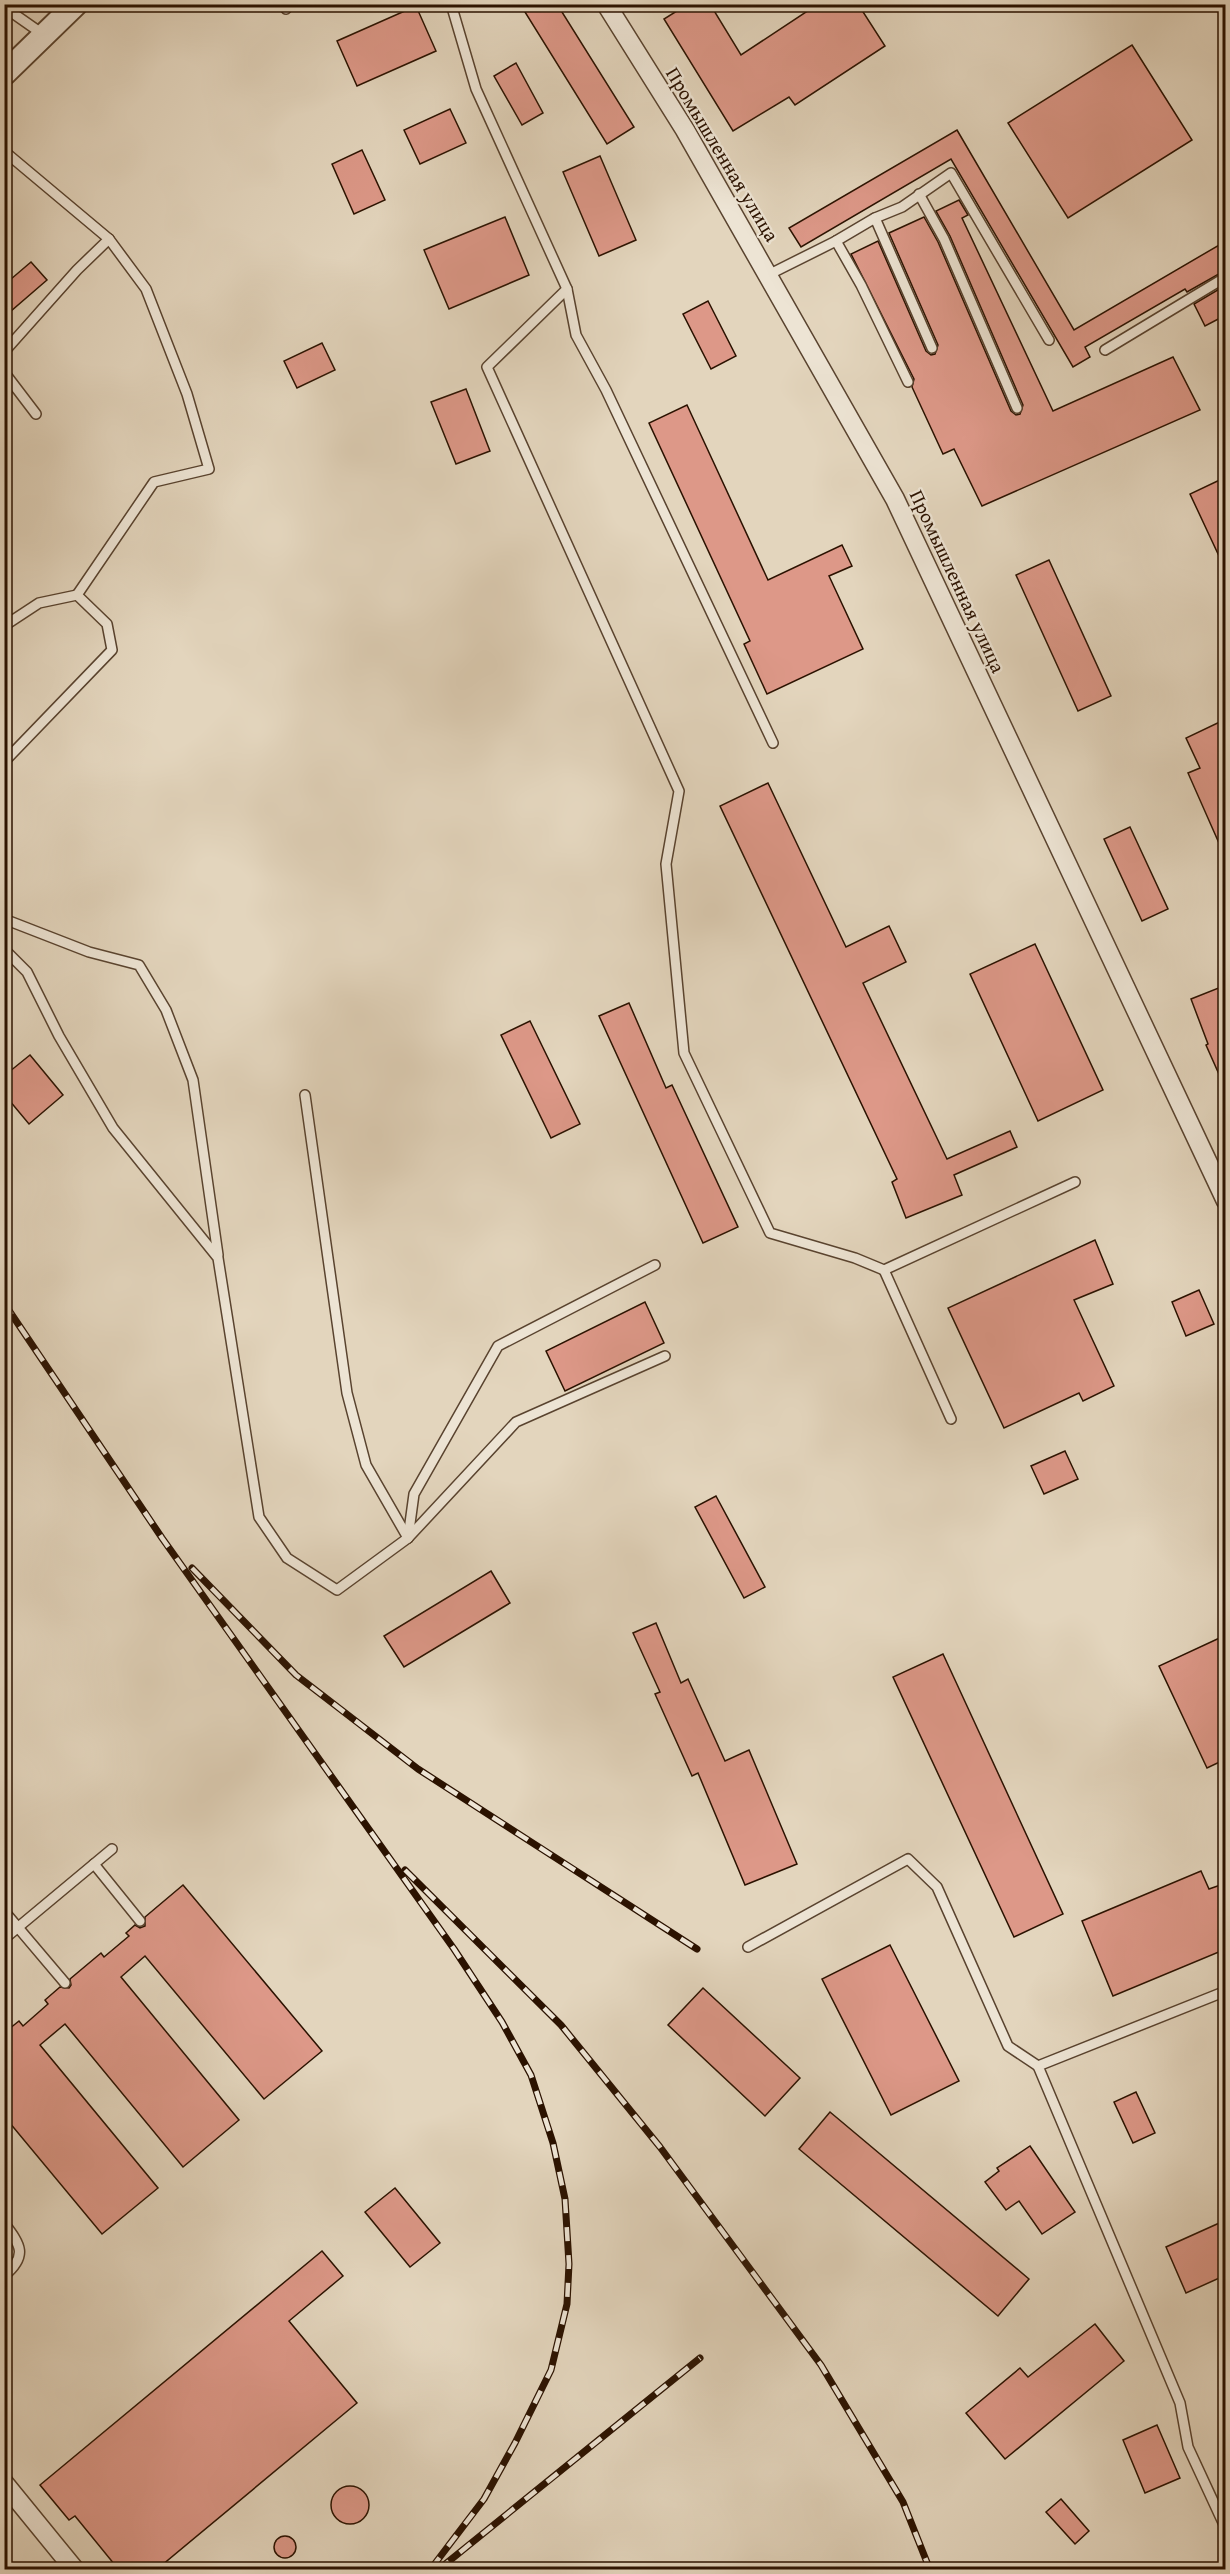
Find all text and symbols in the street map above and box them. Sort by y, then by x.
street label: Промышленная улица [659,61,787,247]
street label: Промышленная улица [903,485,1013,678]

